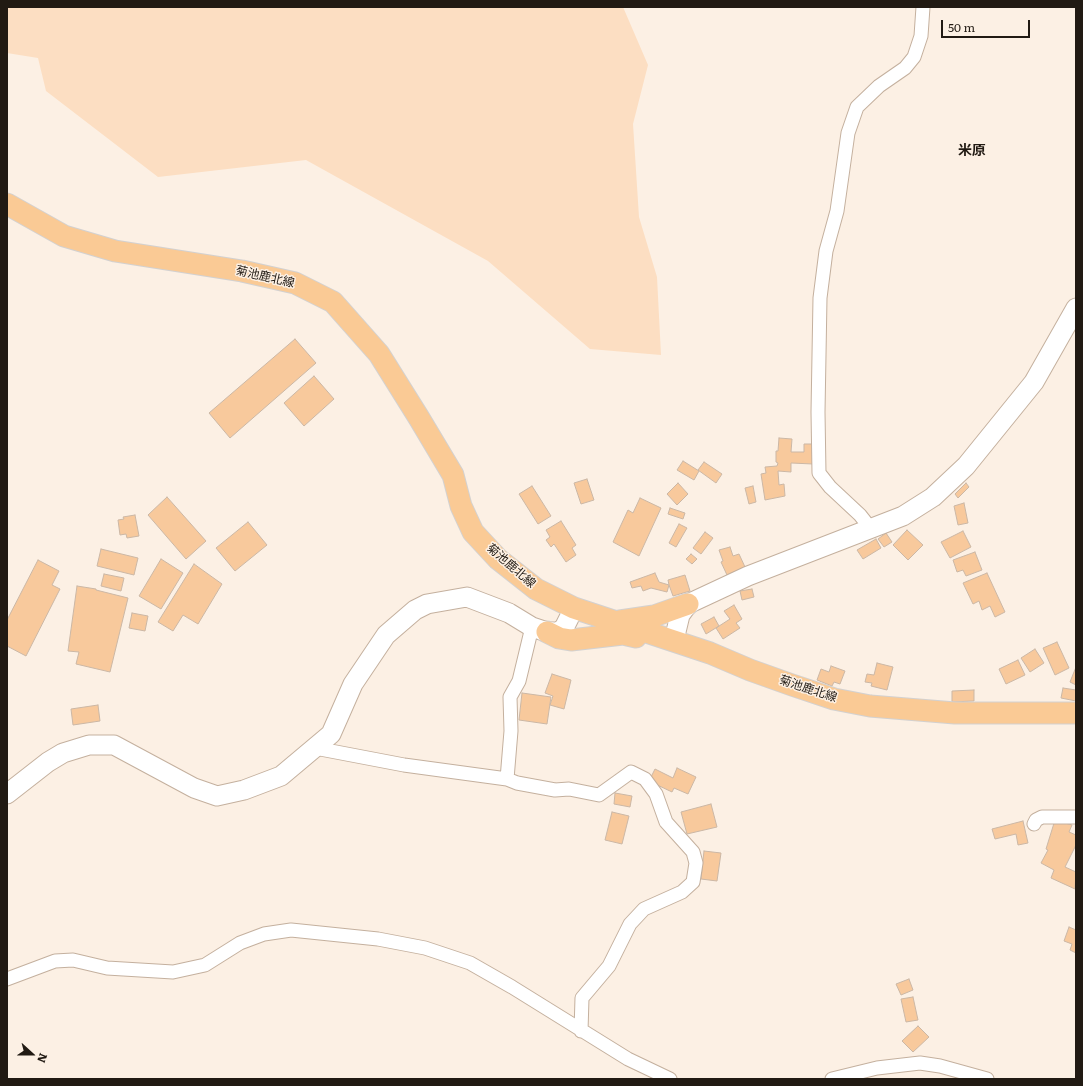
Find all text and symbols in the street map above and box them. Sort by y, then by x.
scale bar [943,12,1032,38]
text: 50 m [948,18,975,36]
district label: 米原 [958,143,986,159]
street label: 菊池鹿北線 [234,263,296,291]
street label: 菊池鹿北線 [484,541,538,591]
street label: 菊池鹿北線 [777,673,839,705]
north arrow [12,1034,52,1074]
text: N [34,1051,52,1065]

